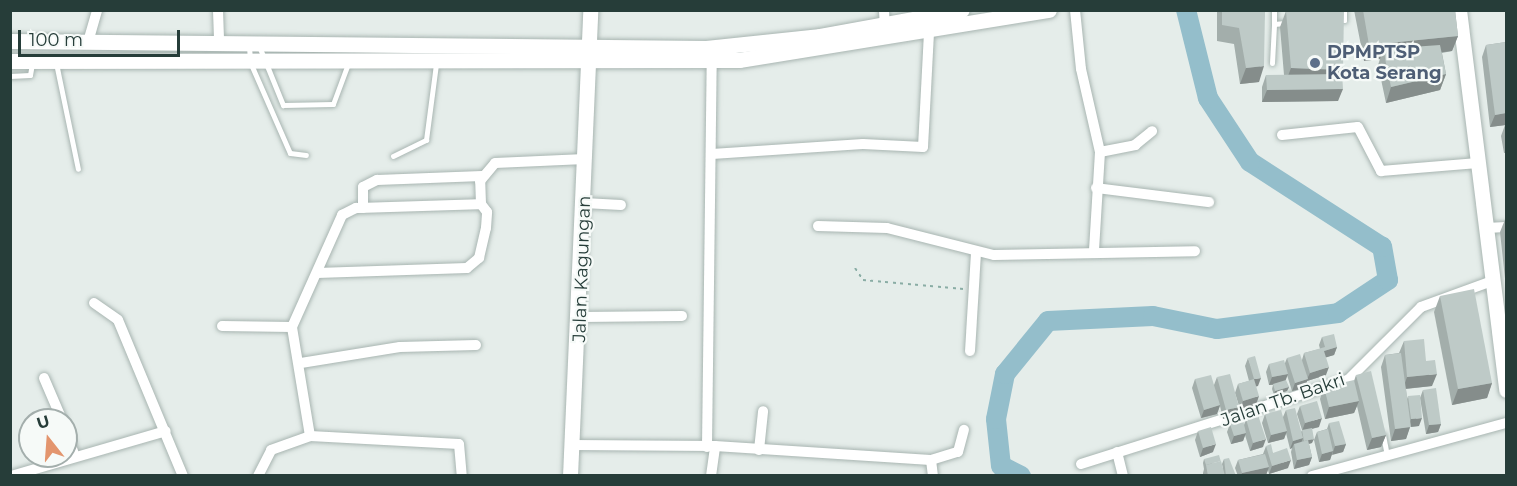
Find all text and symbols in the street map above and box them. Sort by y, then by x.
scale bar [21,18,183,56]
text: 100 m [29,29,83,51]
place label: DPMPTSP Kota Serang [1327,42,1442,84]
marker: DPMPTSP Kota Serang [1308,56,1322,70]
street label: Jalan Kagungan [569,195,595,343]
street label: Jalan Tb. Bakri [1218,369,1348,431]
north arrow [18,408,78,468]
text: U [34,411,52,433]

